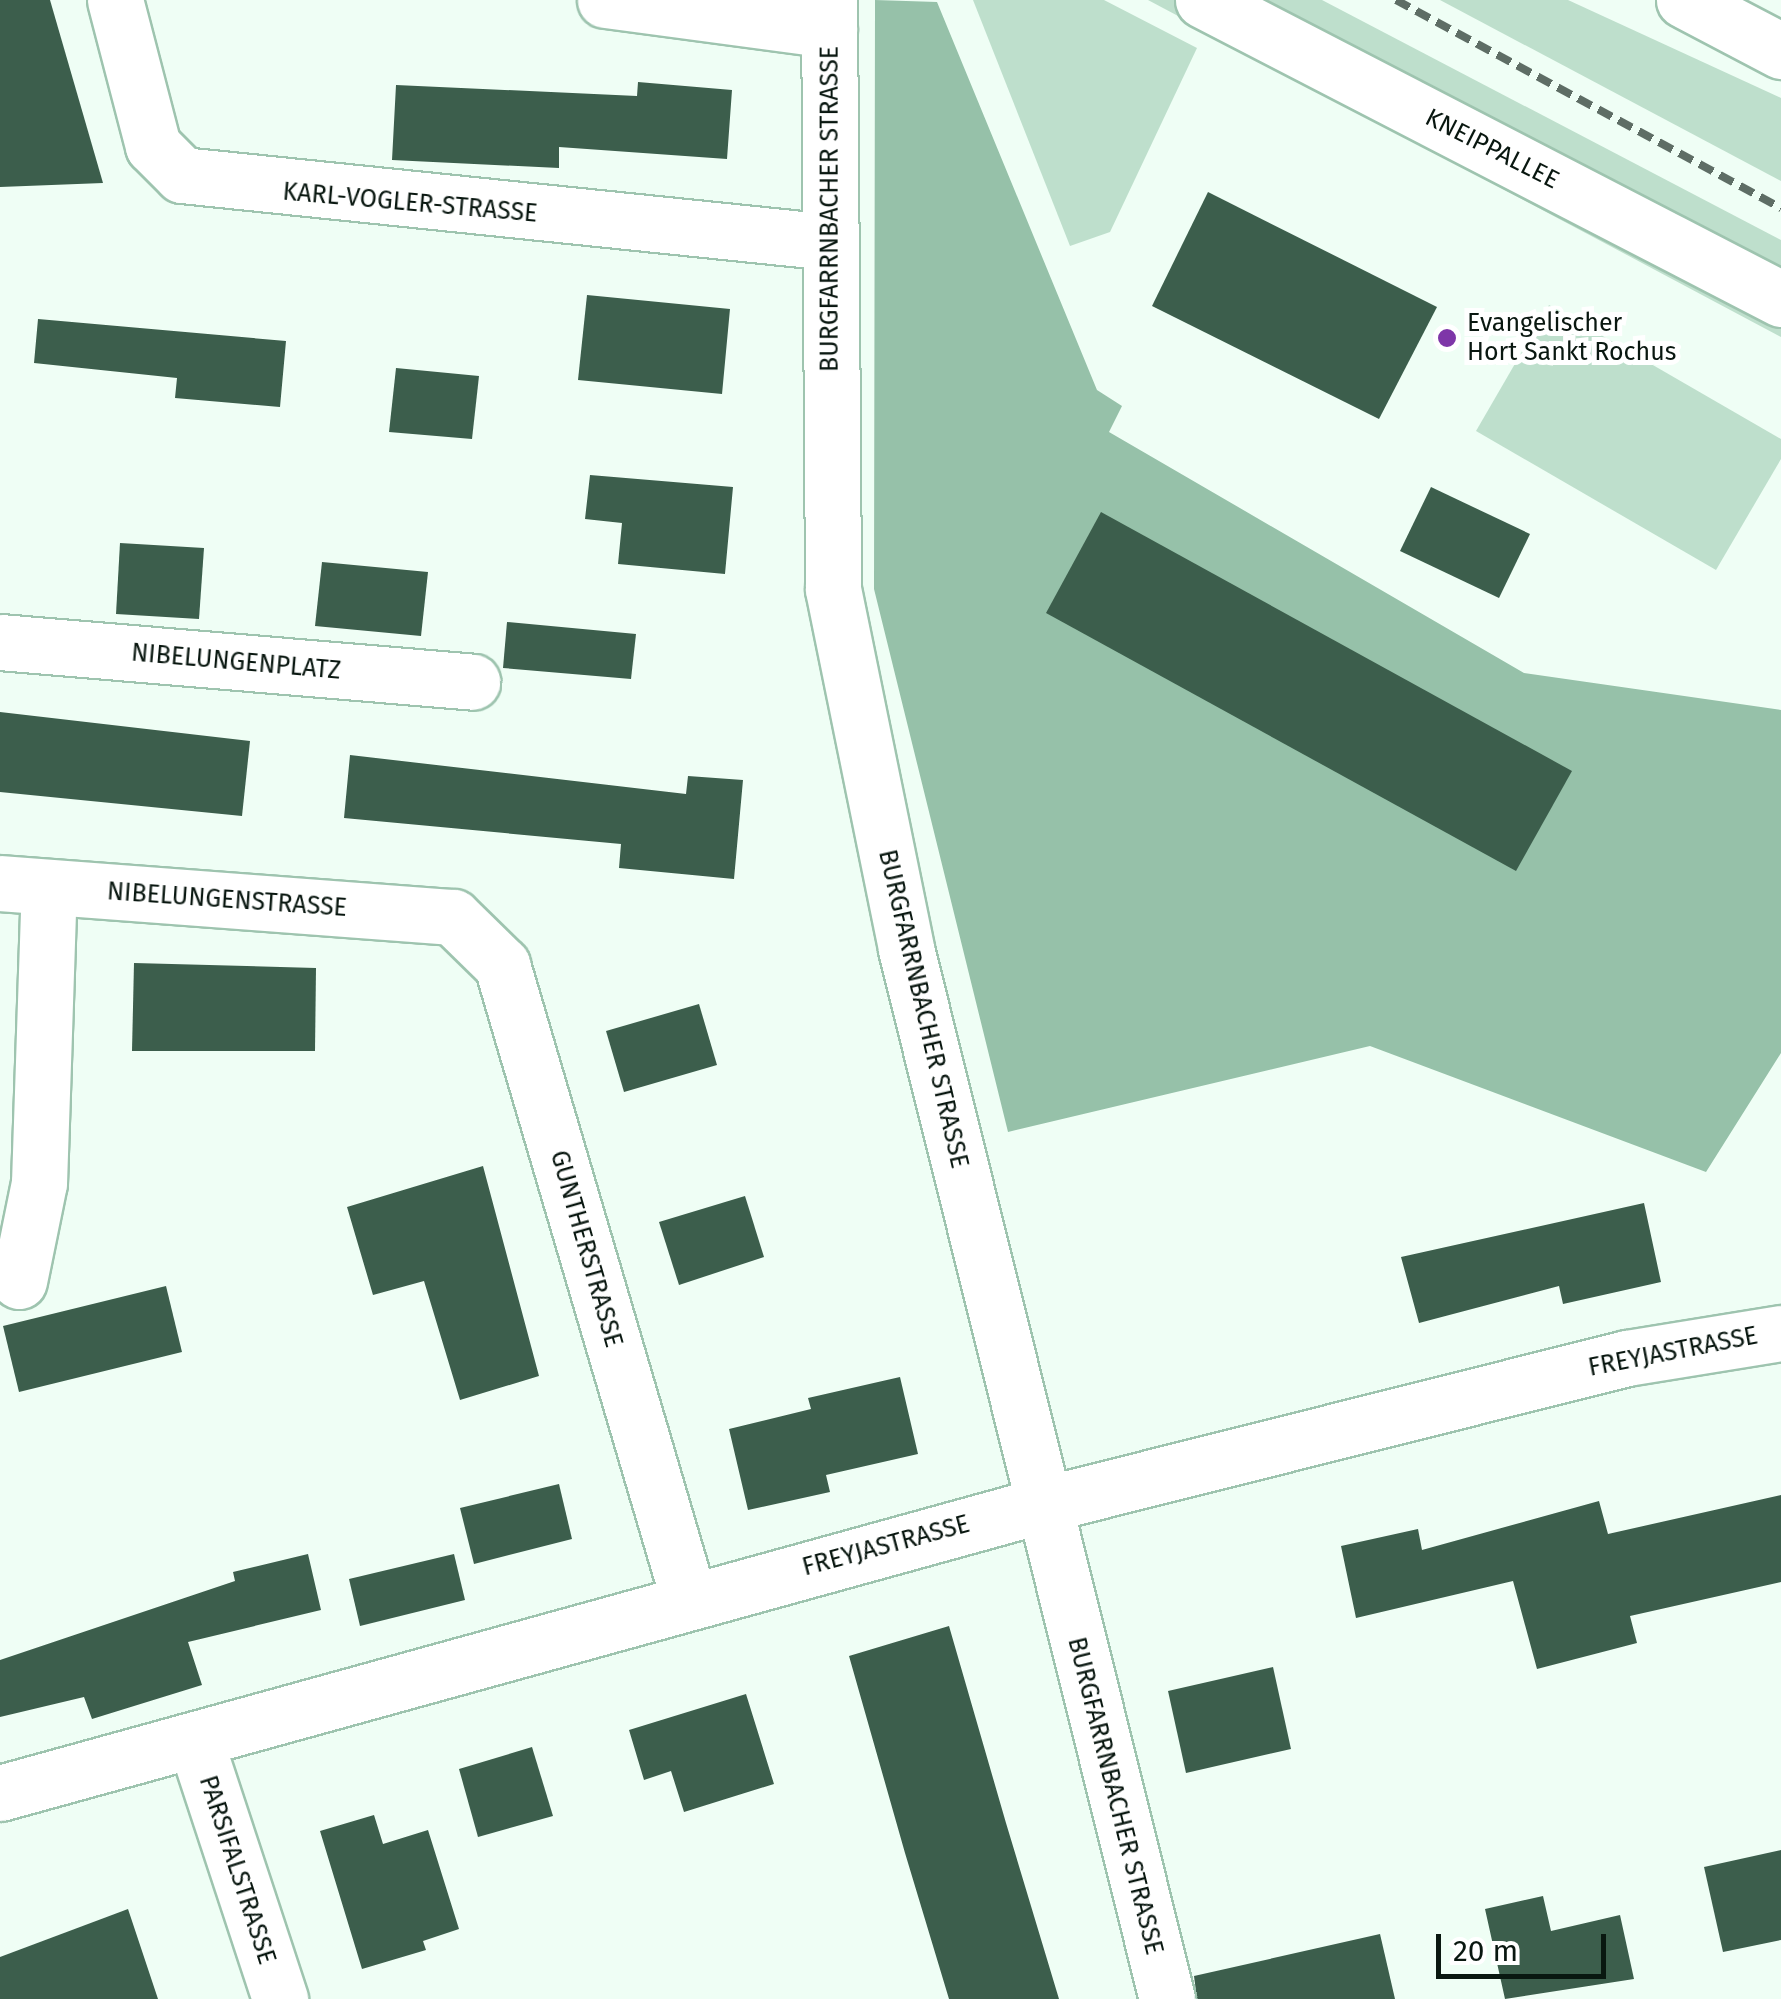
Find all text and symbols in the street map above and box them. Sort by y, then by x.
street label: BURGFARRNBACHER STRASSE [815,46,845,372]
street label: KNEIPPALLEE [1420,102,1564,196]
street label: KARL-VOGLER-STRASSE [281,177,539,229]
place label: Evangelischer Hort Sankt Rochus [1467,309,1676,368]
marker: Evangelischer Hort Sankt Rochus [1436,327,1458,349]
street label: NIBELUNGENPLATZ [130,638,342,686]
street label: BURGFARRNBACHER STRASSE [872,847,974,1171]
street label: NIBELUNGENSTRASSE [106,877,348,923]
street label: GUNTHERSTRASSE [544,1147,628,1351]
street label: FREYJASTRASSE [1586,1321,1760,1383]
street label: FREYJASTRASSE [799,1509,973,1583]
street label: BURGFARRNBACHER STRASSE [1061,1634,1169,1958]
street label: PARSIFALSTRASSE [192,1772,282,1968]
scale bar [1441,1914,1611,1976]
text: 20 m [1453,1933,1518,1969]

